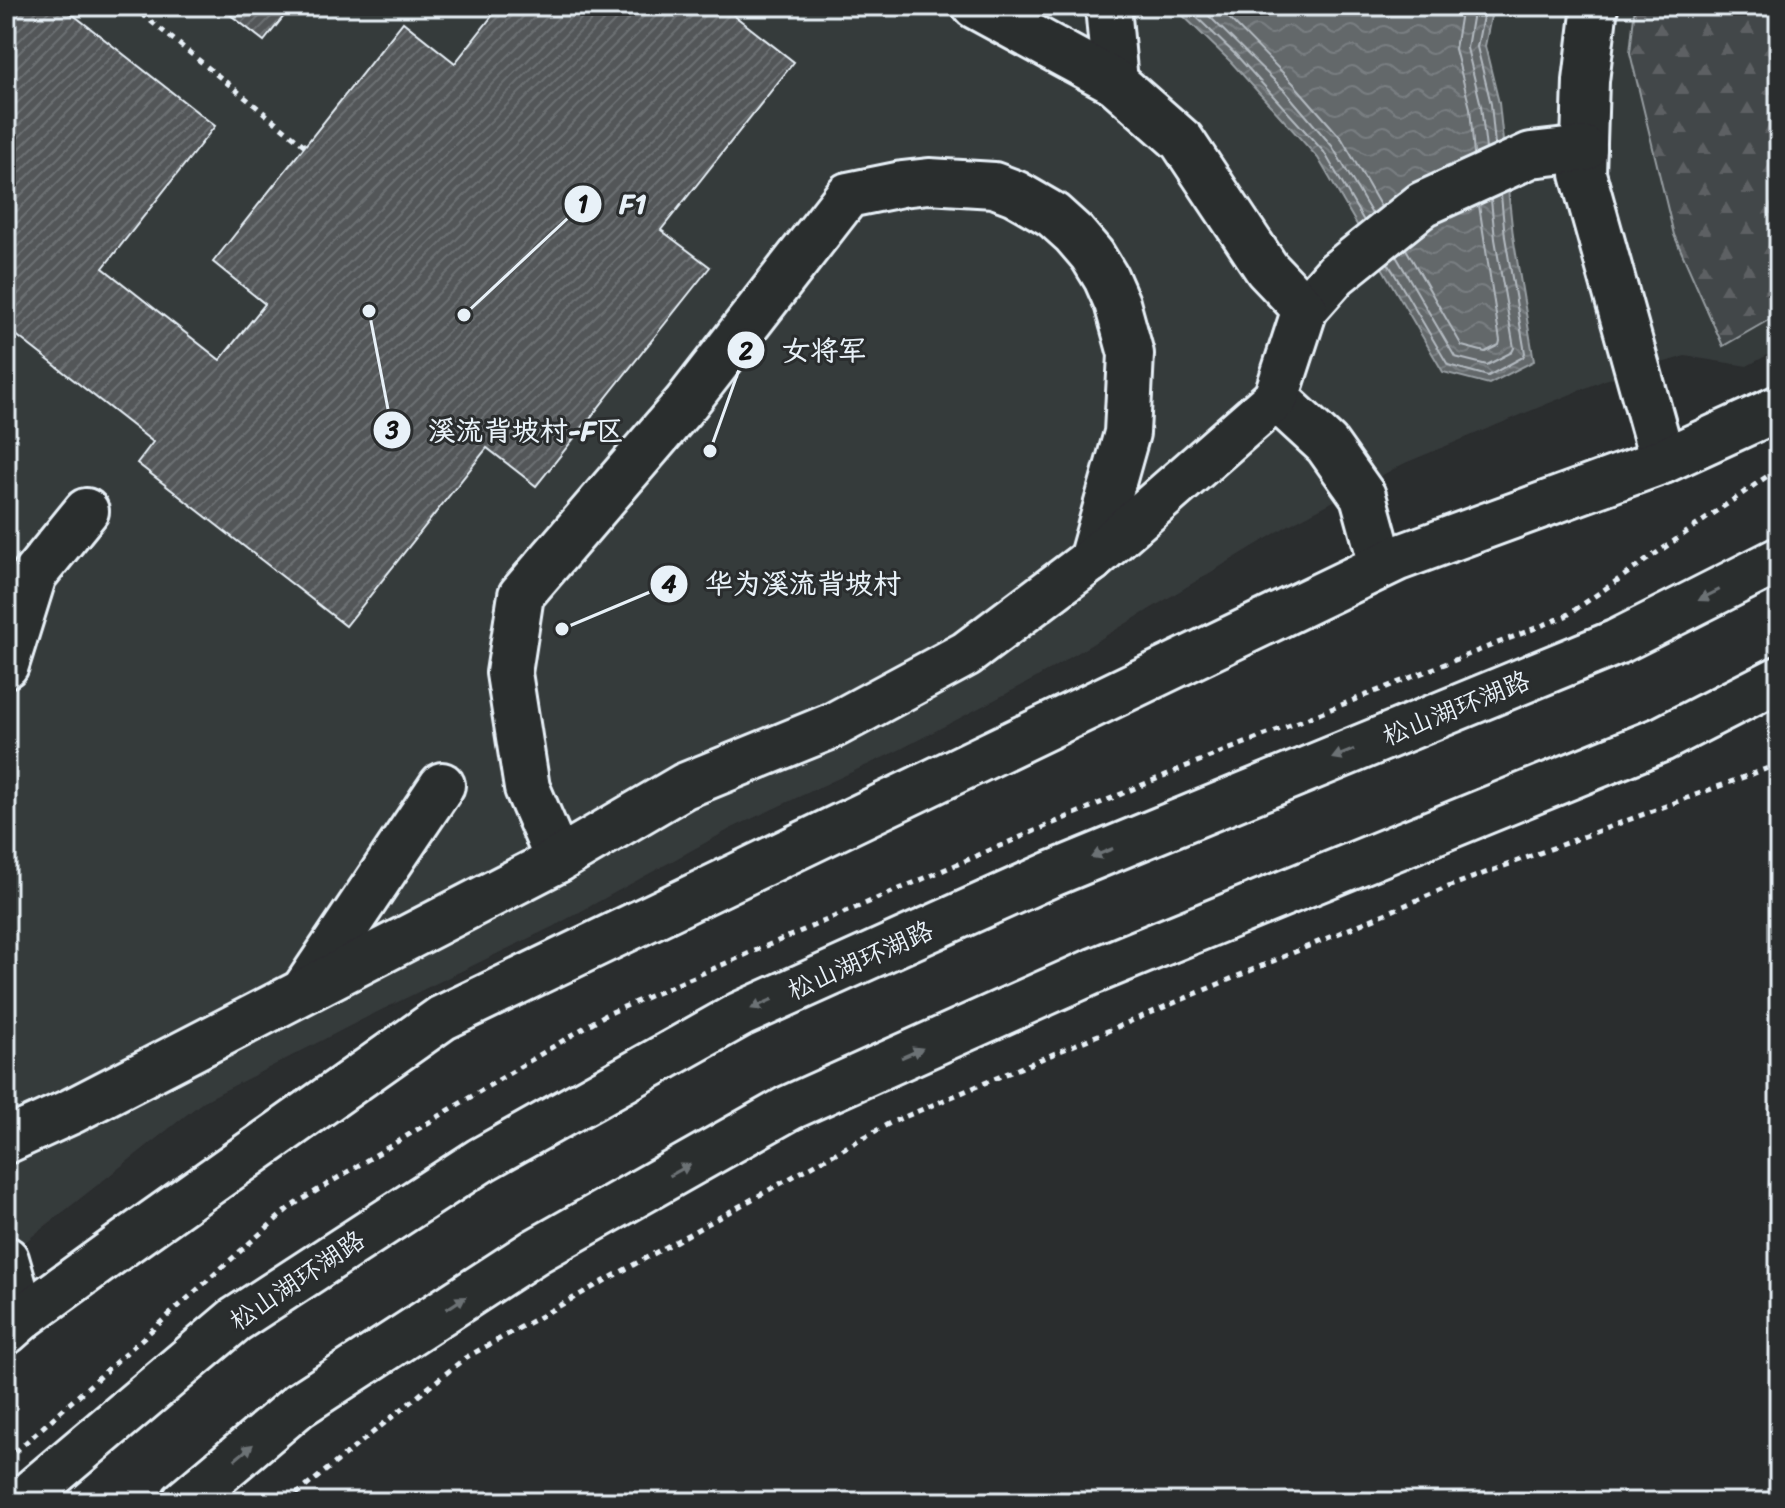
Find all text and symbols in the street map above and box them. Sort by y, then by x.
callout: F1 [563,178,662,230]
text: F1 [618,179,647,228]
text: 1 [578,183,588,225]
callout: 女将军 [726,324,882,376]
text: 女将军 [782,326,866,375]
text: 2 [738,330,753,372]
callout: 溪流背坡村-F区 [372,404,640,456]
text: 溪流背坡村-F区 [428,406,624,455]
text: 3 [384,409,399,451]
callout: 华为溪流背坡村 [649,558,917,610]
text: 华为溪流背坡村 [705,559,901,608]
text: 4 [662,563,677,605]
one-way arrow [1698,588,1721,602]
street label: 松山湖环湖路 [1375,657,1537,759]
one-way arrow [1331,748,1355,761]
one-way arrow [1090,847,1114,860]
street label: 松山湖环湖路 [779,907,941,1013]
one-way arrow [751,998,774,1011]
one-way arrow [900,1046,923,1060]
one-way arrow [668,1163,691,1177]
street label: 松山湖环湖路 [219,1217,375,1343]
one-way arrow [445,1296,467,1310]
one-way arrow [233,1444,253,1461]

